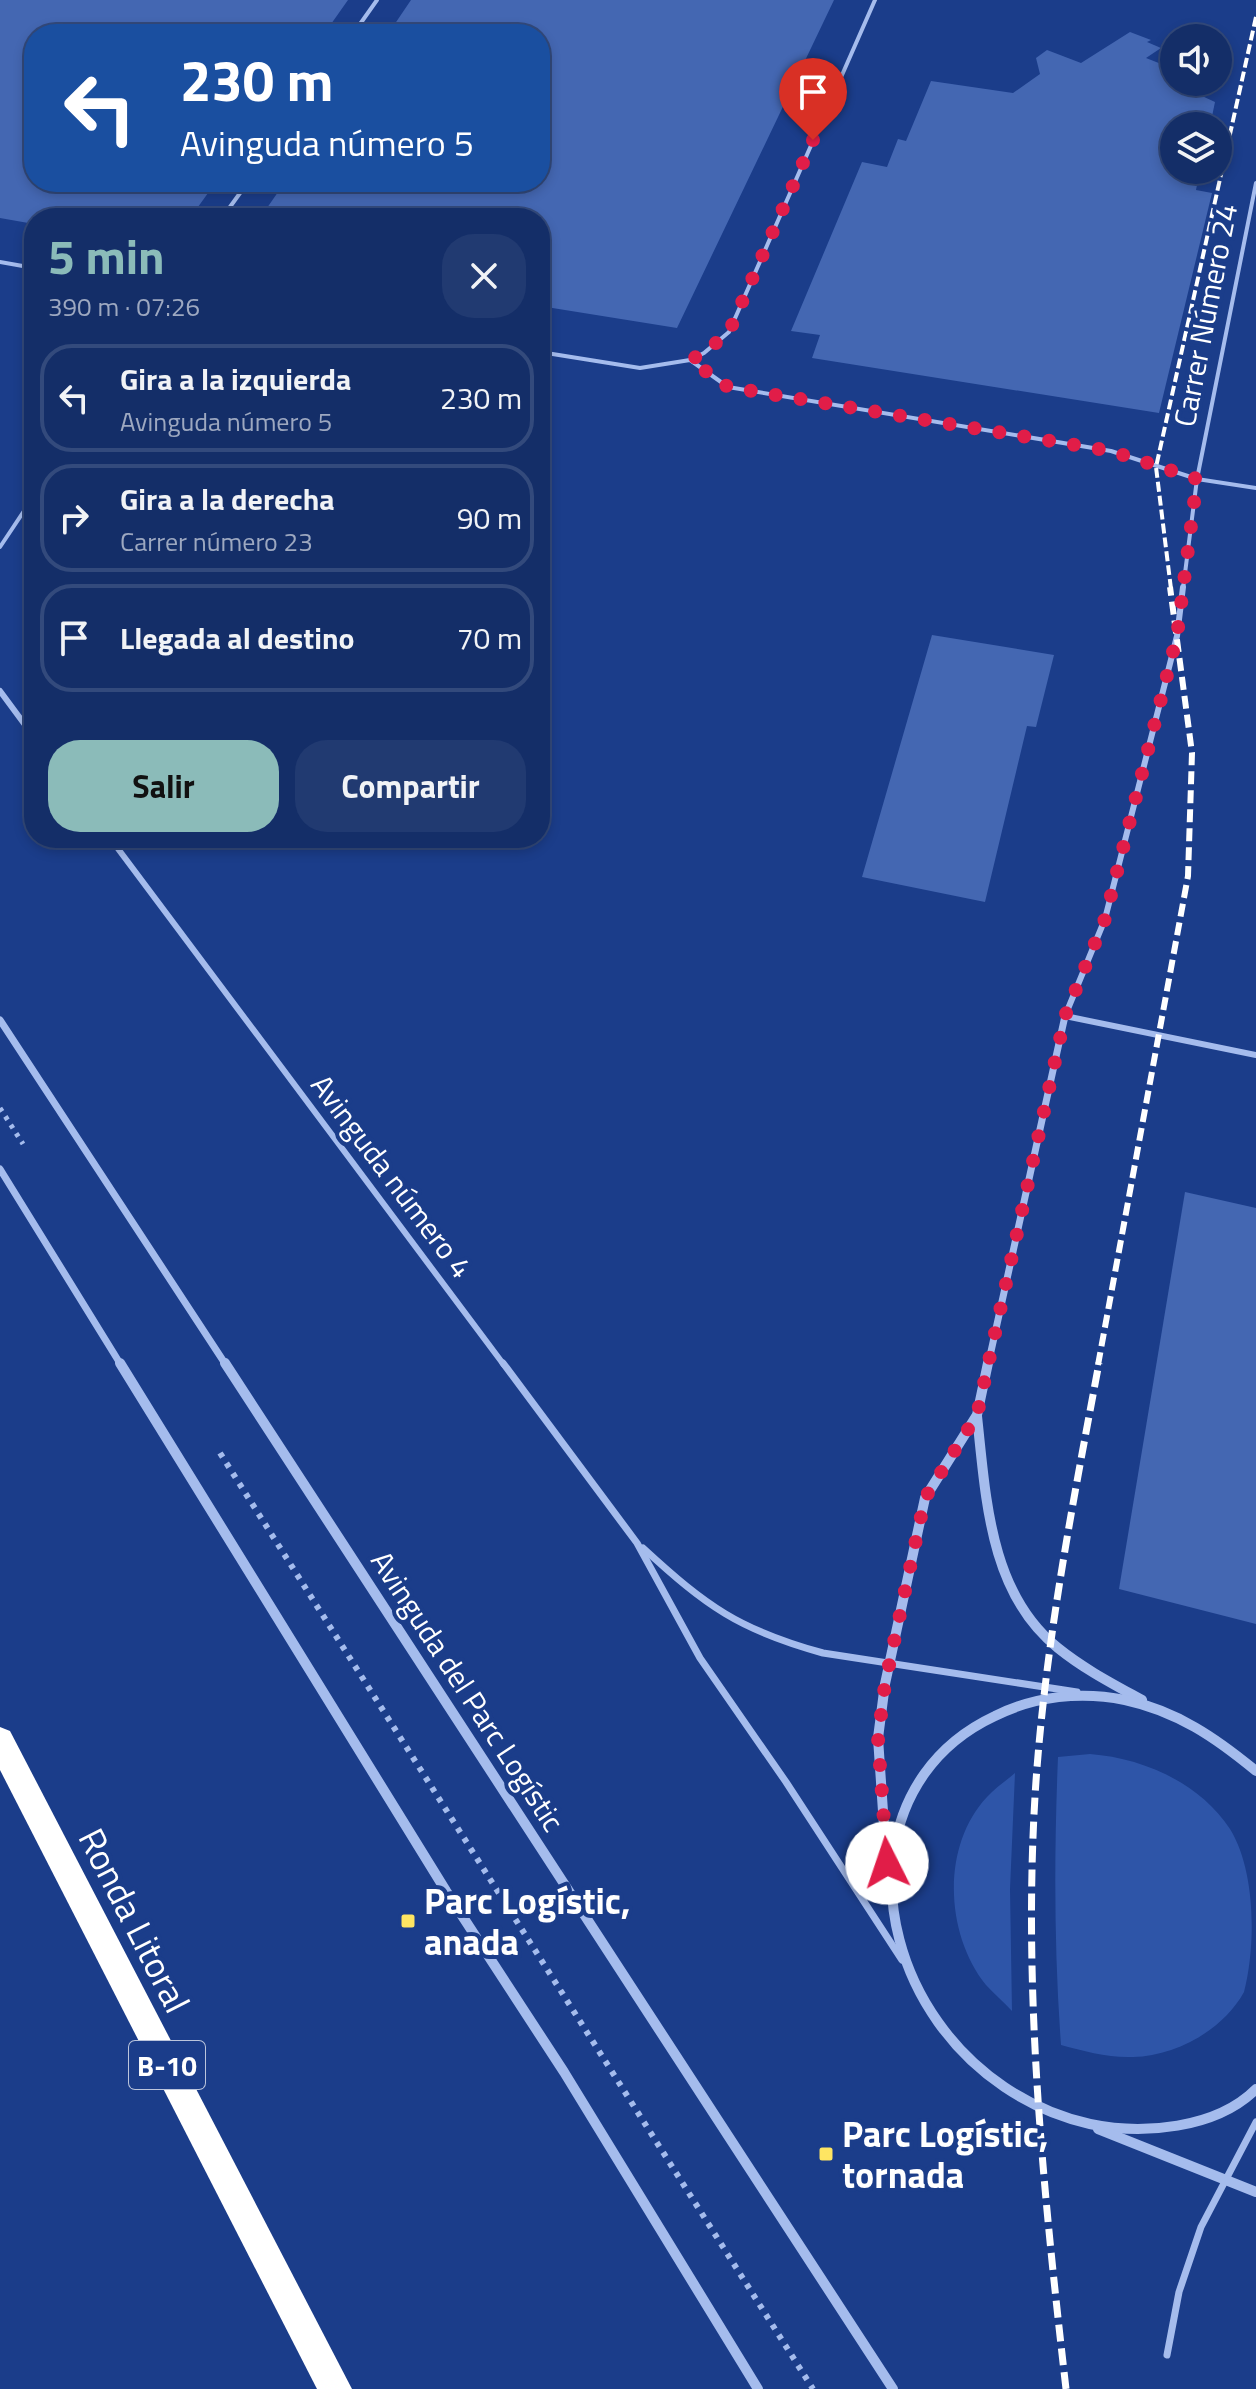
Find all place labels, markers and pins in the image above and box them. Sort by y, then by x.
pin [779,58,847,140]
place label: Parc Logístic, anada [424,1873,630,1969]
marker: Parc Logístic, anada [399,1912,417,1930]
place label: Parc Logístic, tornada [842,2106,1048,2202]
marker: Parc Logístic, tornada [817,2145,835,2163]

